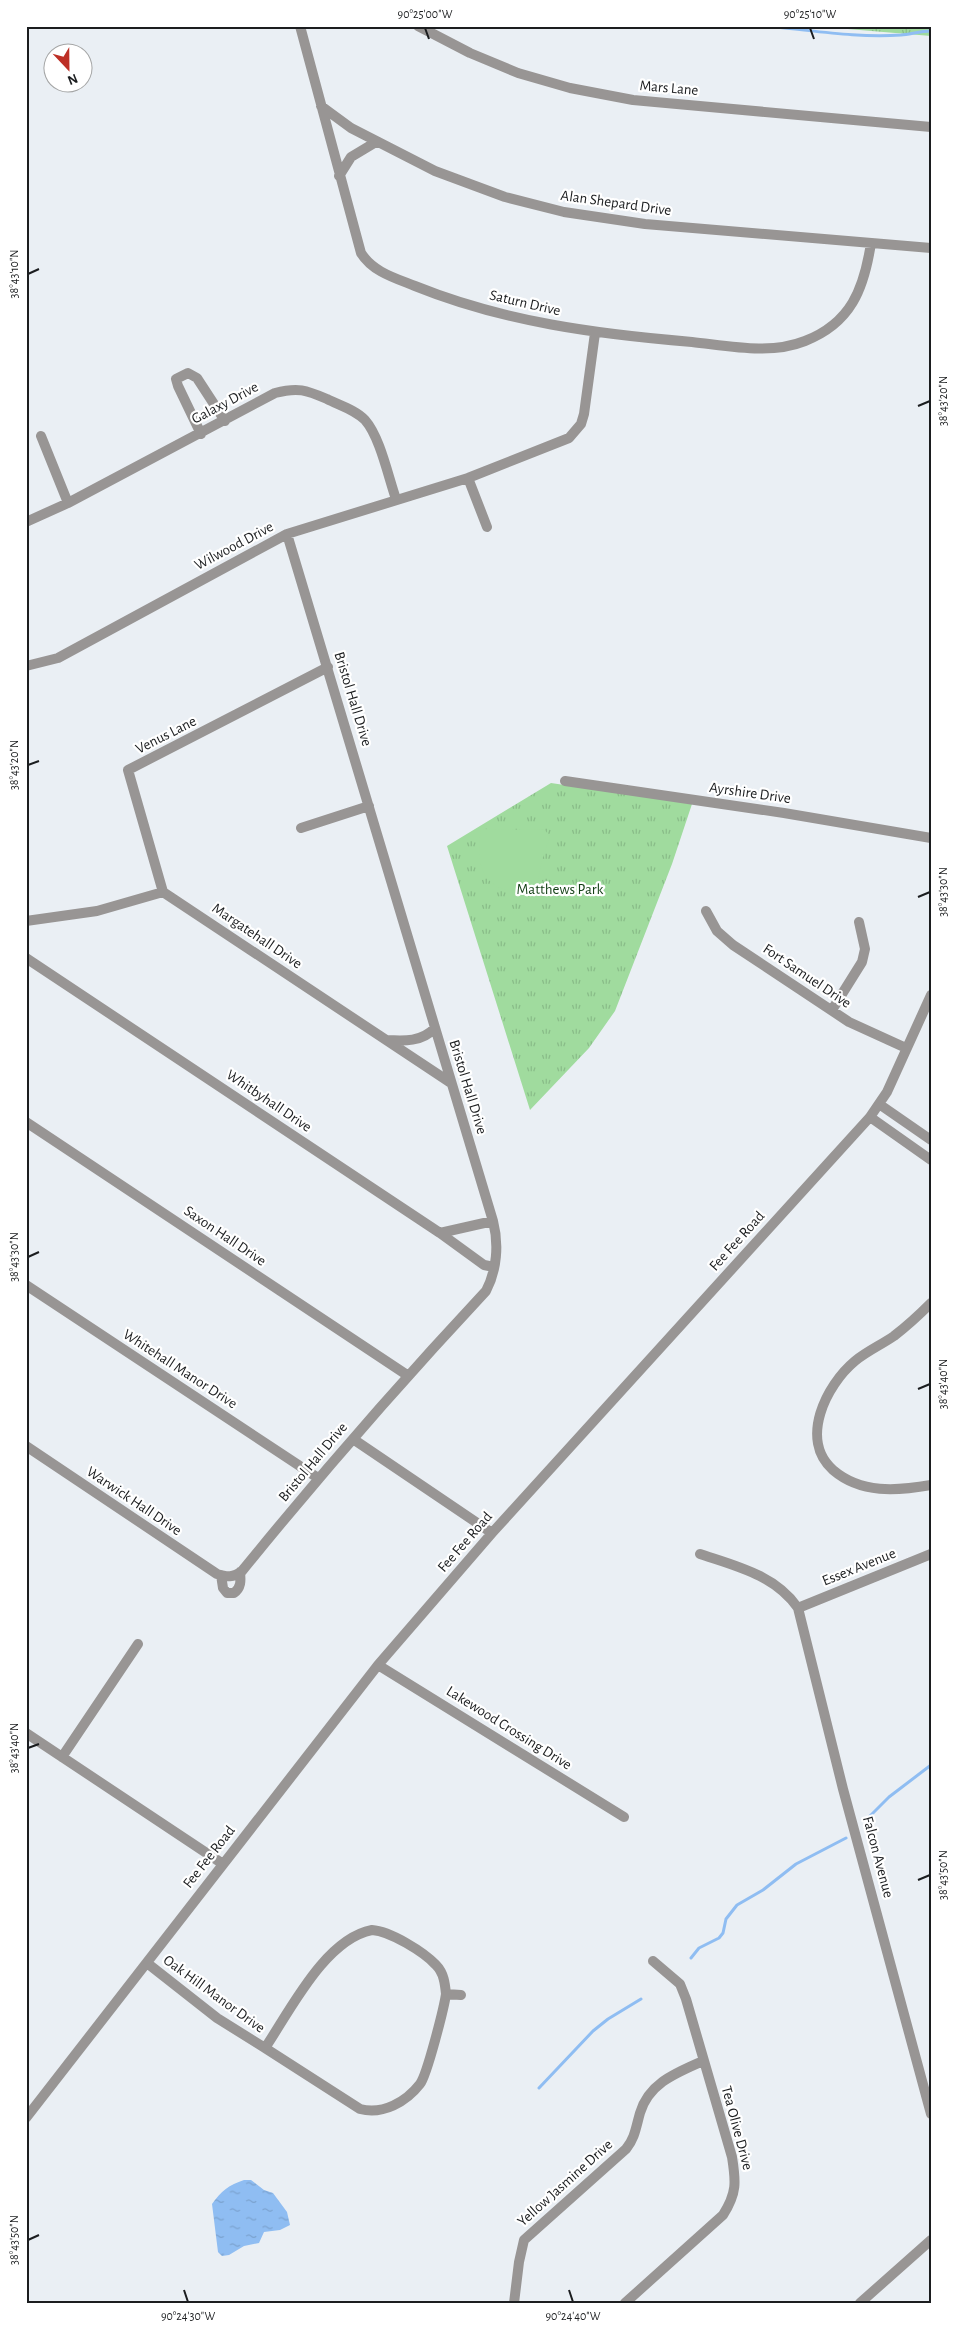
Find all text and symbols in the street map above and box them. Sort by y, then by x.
text: 90°25'00"W [398,8,453,20]
text: 90°25'10"W [784,8,837,20]
north arrow [42,42,92,92]
text: N [65,71,80,87]
street label: Mars Lane [639,78,699,98]
street label: Alan Shepard Drive [560,188,672,218]
text: 38°43'10"N [8,250,20,298]
street label: Saturn Drive [488,288,562,318]
text: 38°43'20"N [937,376,949,426]
street label: Galaxy Drive [189,379,261,427]
street label: Wilwood Drive [192,519,276,573]
street label: Bristol Hall Drive [331,650,375,748]
street label: Venus Lane [133,713,199,757]
text: 38°43'20"N [8,740,20,790]
street label: Ayrshire Drive [708,780,792,806]
text: 38°43'30"N [937,867,949,917]
park label: Matthews Park [517,882,604,897]
street label: Margatehall Drive [209,901,305,972]
street label: Fort Samuel Drive [760,941,854,1011]
street label: Bristol Hall Drive [446,1038,490,1136]
street label: Whitbyhall Drive [224,1067,314,1135]
street label: Saxon Hall Drive [181,1203,269,1269]
street label: Fee Fee Road [707,1208,768,1274]
text: 38°43'30"N [8,1232,20,1282]
street label: Whitehall Manor Drive [120,1327,240,1411]
text: 38°43'40"N [937,1359,949,1409]
street label: Bristol Hall Drive [276,1420,350,1504]
street label: Warwick Hall Drive [84,1464,184,1538]
street label: Fee Fee Road [435,1509,495,1575]
street label: Essex Avenue [820,1545,898,1589]
street label: Lakewood Crossing Drive [444,1683,574,1773]
text: 38°43'40"N [8,1723,20,1773]
street label: Falcon Avenue [860,1815,896,1899]
street label: Fee Fee Road [180,1823,238,1891]
text: 38°43'50"N [937,1850,949,1900]
street label: Oak Hill Manor Drive [160,1952,268,2036]
street label: Tea Olive Drive [719,2084,755,2172]
street label: Yellow Jasmine Drive [515,2137,615,2229]
text: 38°43'50"N [8,2215,20,2265]
text: 90°24'30"W [161,2310,215,2322]
text: 90°24'40"W [545,2310,601,2322]

